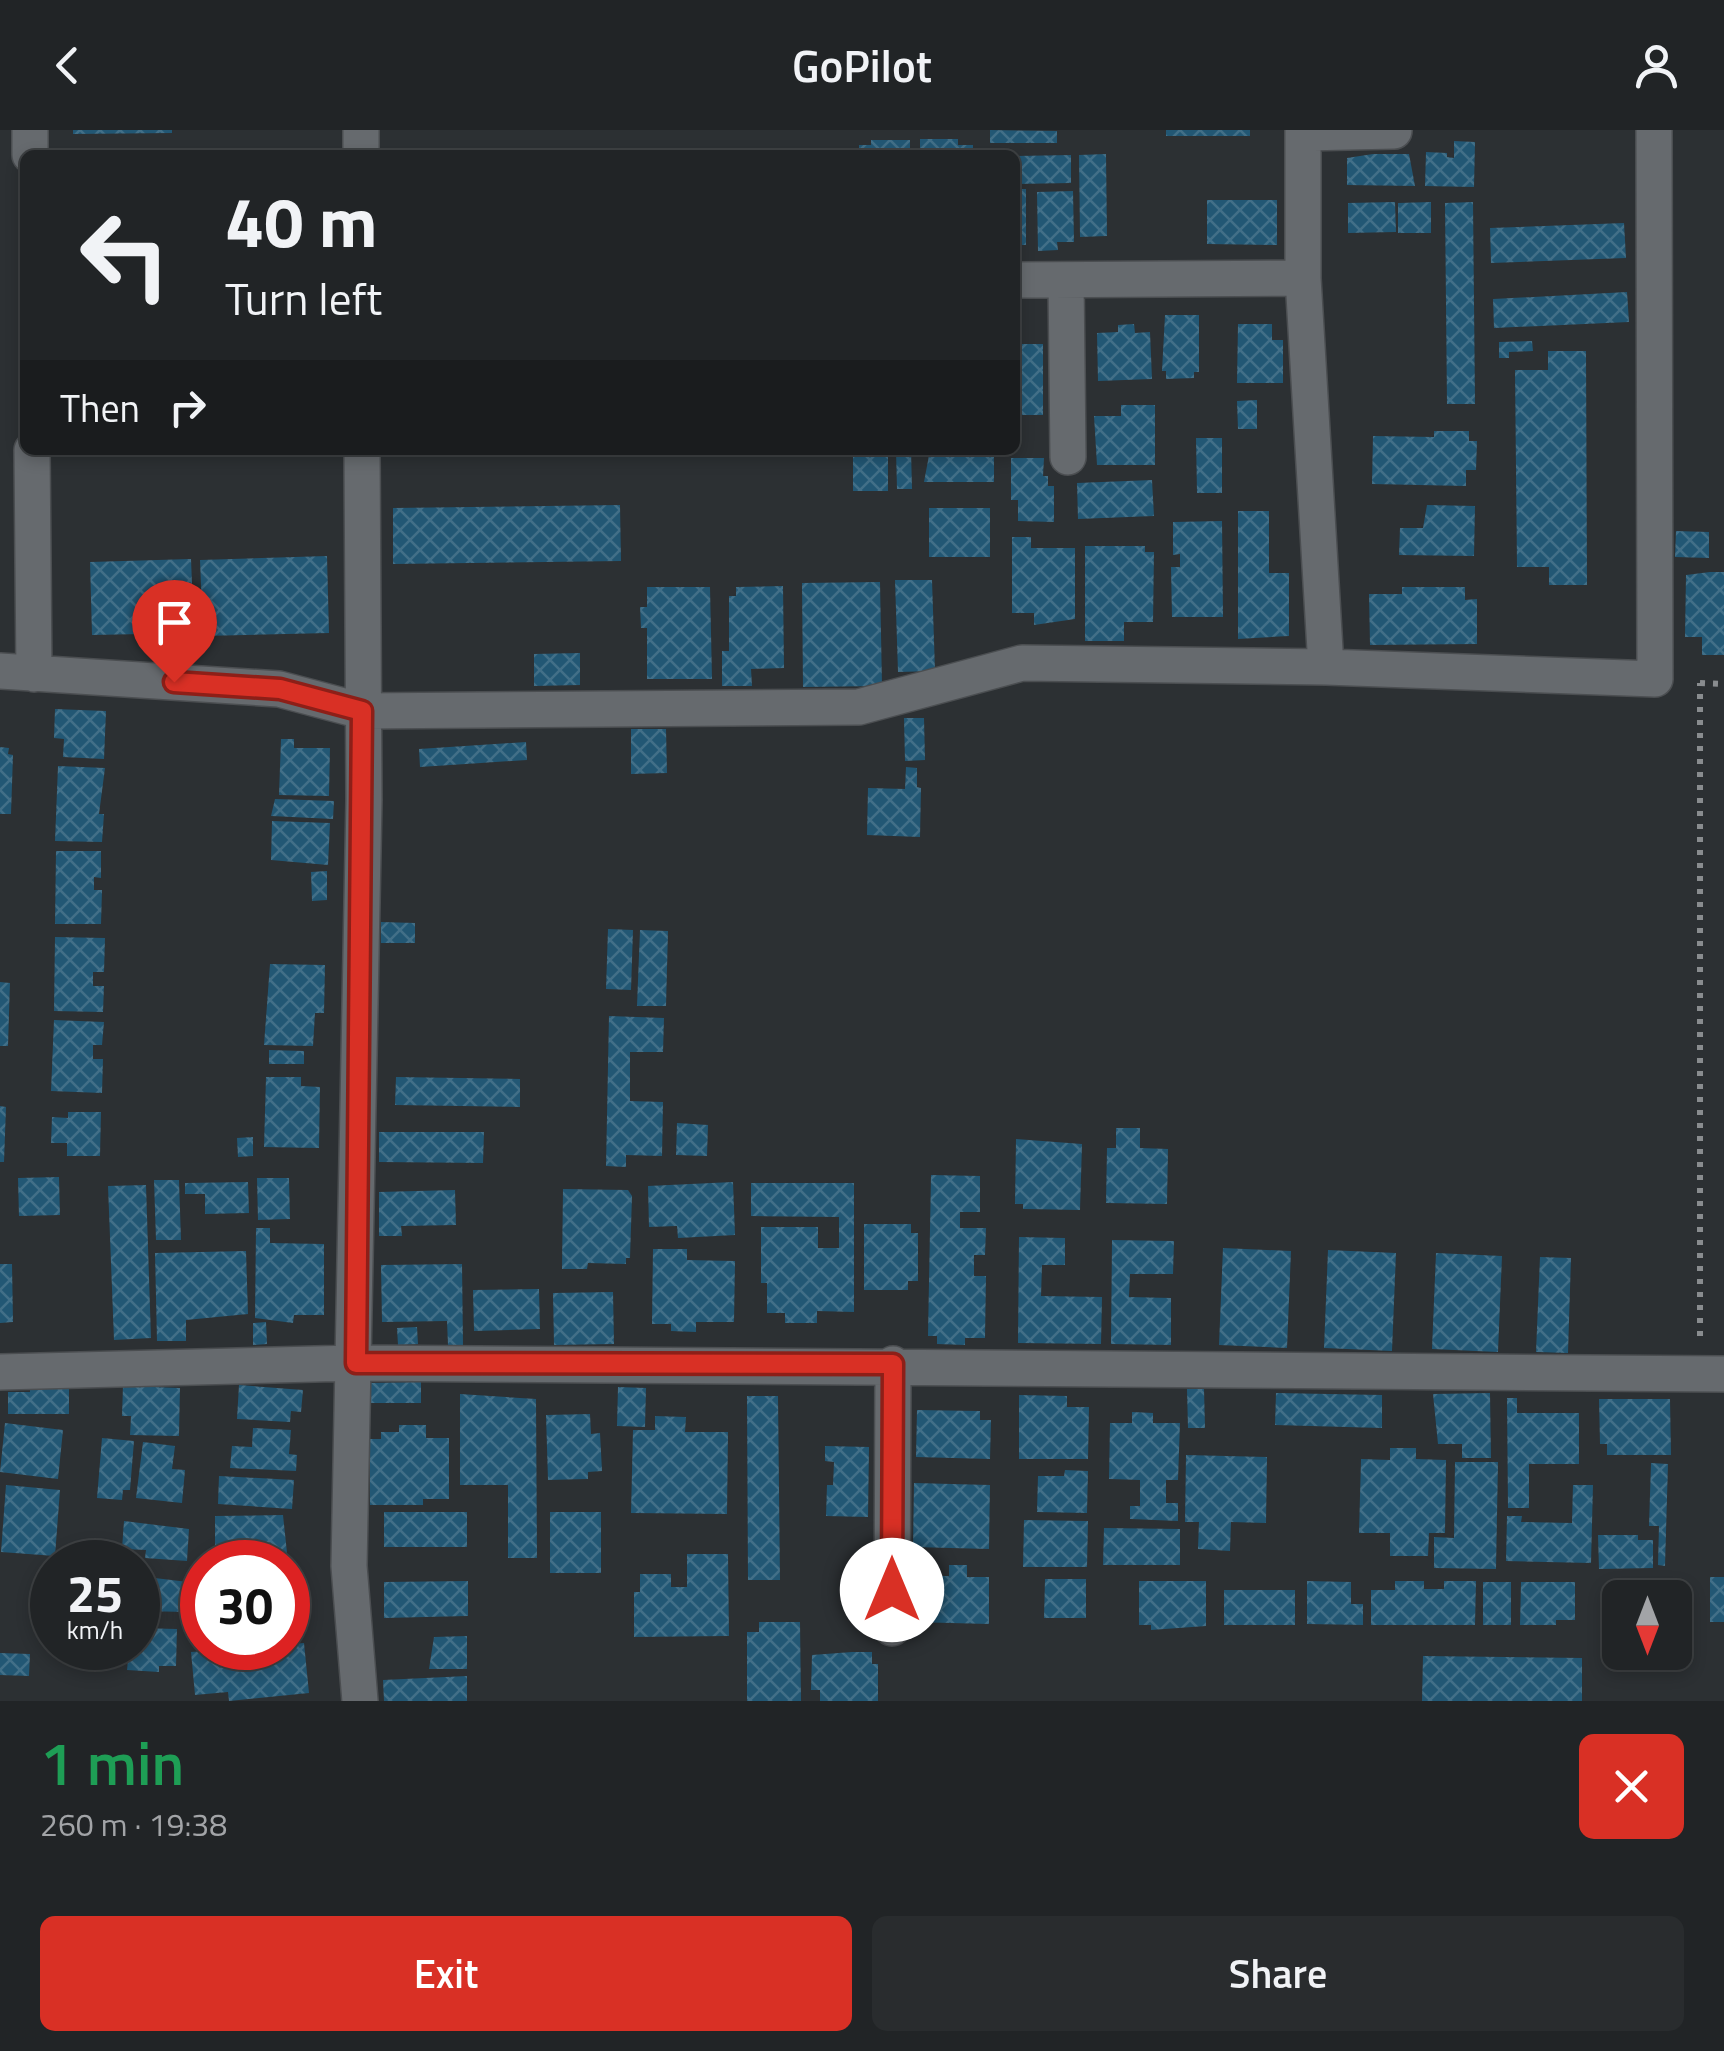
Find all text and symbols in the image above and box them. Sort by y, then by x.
text: GoPilot [792,31,932,99]
icon: back [40,38,95,93]
icon: person [1629,38,1684,93]
text: 40 m [225,168,378,274]
icon: left [60,190,190,320]
text: Turn left [225,264,382,332]
text: Then [60,379,140,437]
icon: right [160,380,215,435]
pin [132,580,217,683]
icon: arrive [147,595,202,650]
position arrow [840,1538,944,1642]
speed limit sign: 30 [180,1540,310,1670]
text: 25 [67,1555,123,1631]
north arrow [1602,1580,1692,1670]
map controls [1602,1580,1692,1670]
text: km/h [67,1611,123,1649]
text: 1 min [40,1717,184,1808]
button: close [1579,1734,1684,1839]
text: 260 m · 19:38 [40,1800,227,1848]
button: Exit [40,1916,852,2031]
button: Share [872,1916,1684,2031]

